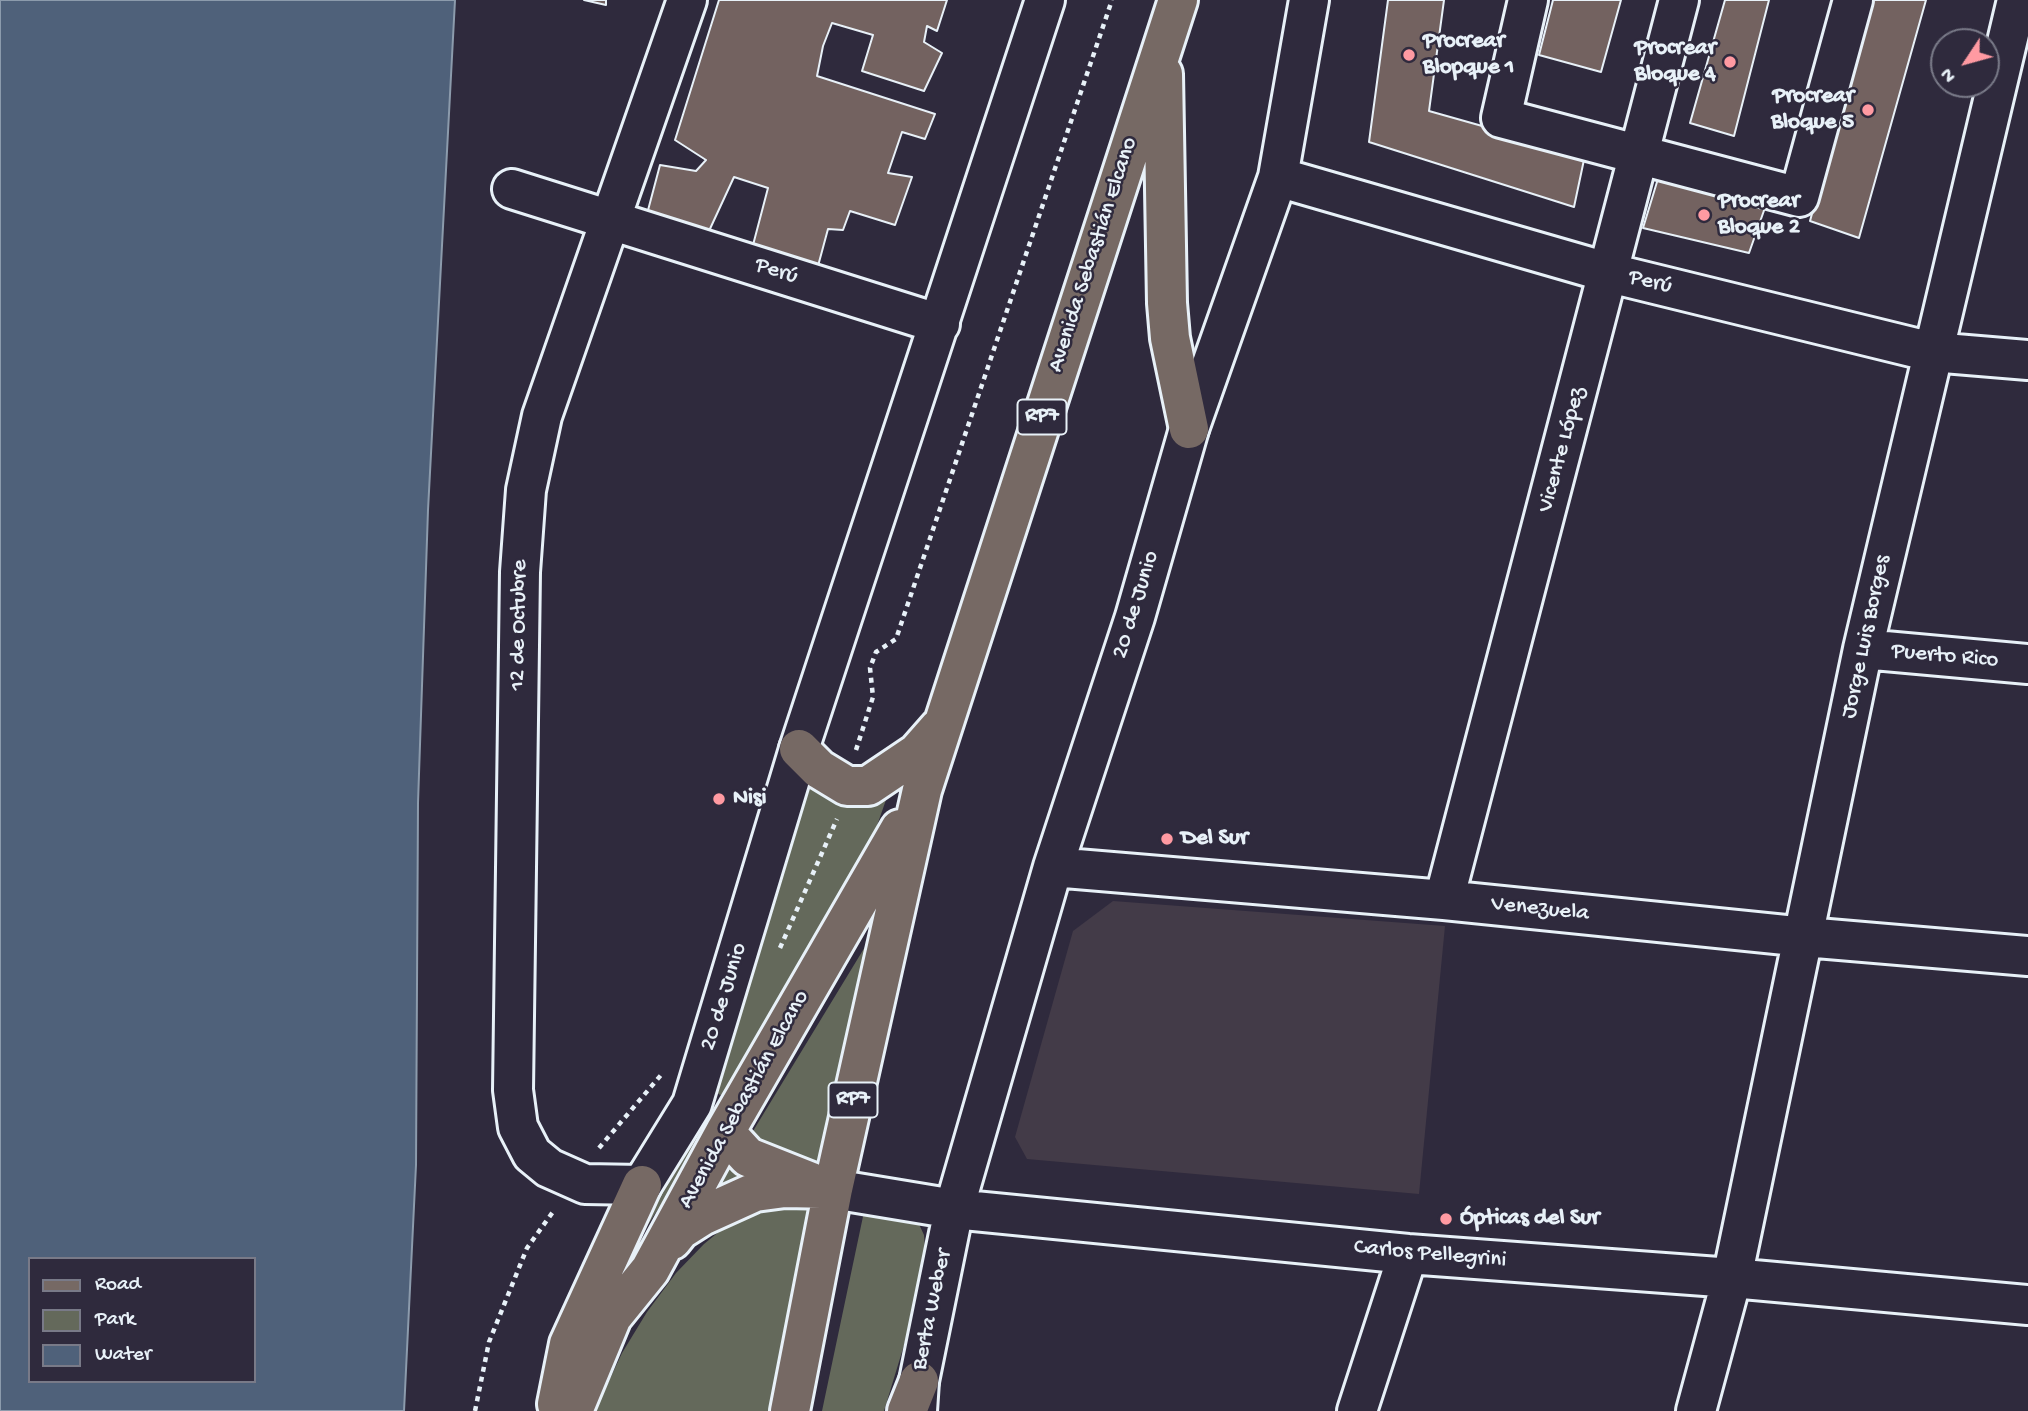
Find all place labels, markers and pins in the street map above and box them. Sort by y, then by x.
place label: Procrear Blopque 1 [1423,28,1514,82]
place label: Procrear Bloque 4 [1634,35,1716,89]
marker: Procrear Blopque 1 [1401,47,1417,63]
marker: Procrear Bloque 4 [1722,54,1738,70]
place label: Procrear Bloque 5 [1771,83,1854,137]
marker: Procrear Bloque 5 [1860,102,1876,118]
place label: Procrear Bloque 2 [1718,188,1800,242]
marker: Procrear Bloque 2 [1696,207,1712,223]
place label: Nisi [733,785,766,813]
marker: Nisi [711,791,727,807]
place label: Del Sur [1181,825,1248,853]
marker: Del Sur [1159,831,1175,847]
place label: Ópticas del Sur [1460,1205,1600,1233]
marker: Ópticas del Sur [1438,1211,1454,1227]

